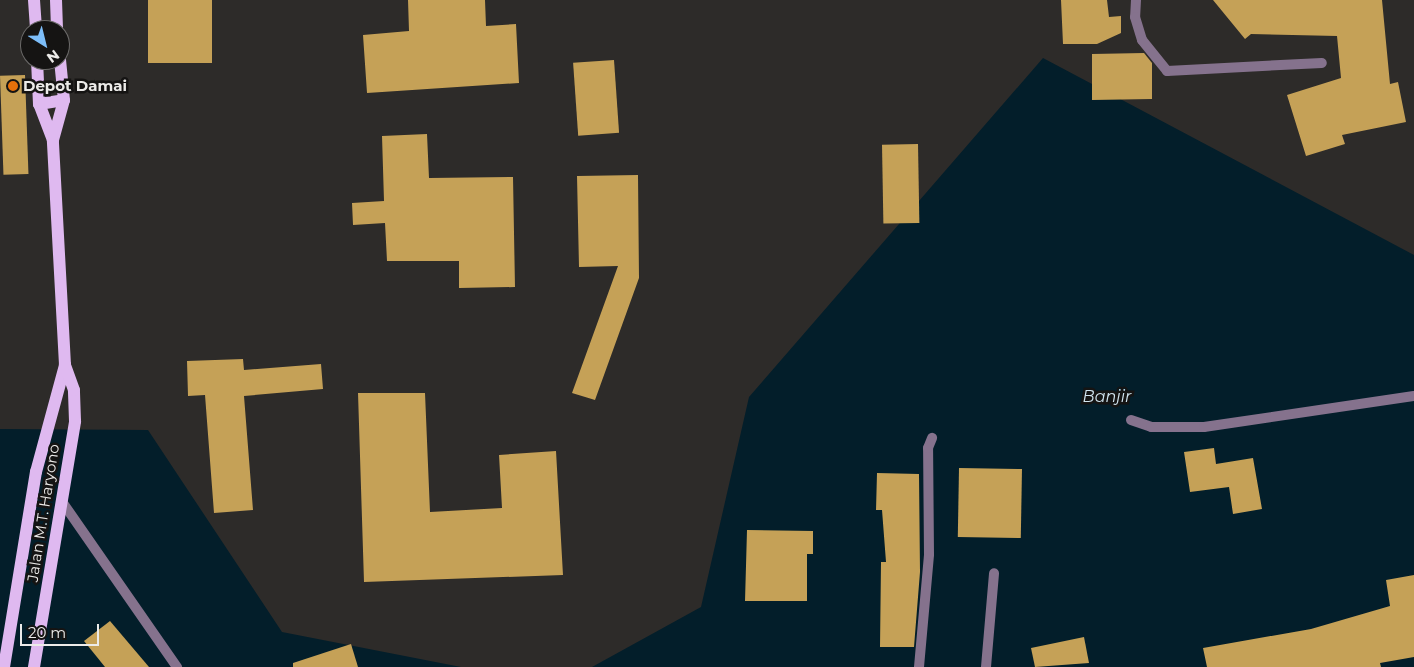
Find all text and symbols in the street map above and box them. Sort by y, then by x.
north arrow [20,20,70,70]
text: N [43,46,63,67]
place label: Depot Damai [23,77,127,95]
marker: Depot Damai [7,80,19,92]
water label: Banjir [1083,387,1131,407]
street label: Jalan M.T. Haryono [23,443,63,583]
scale bar [22,614,101,646]
text: 20 m [28,623,66,642]

